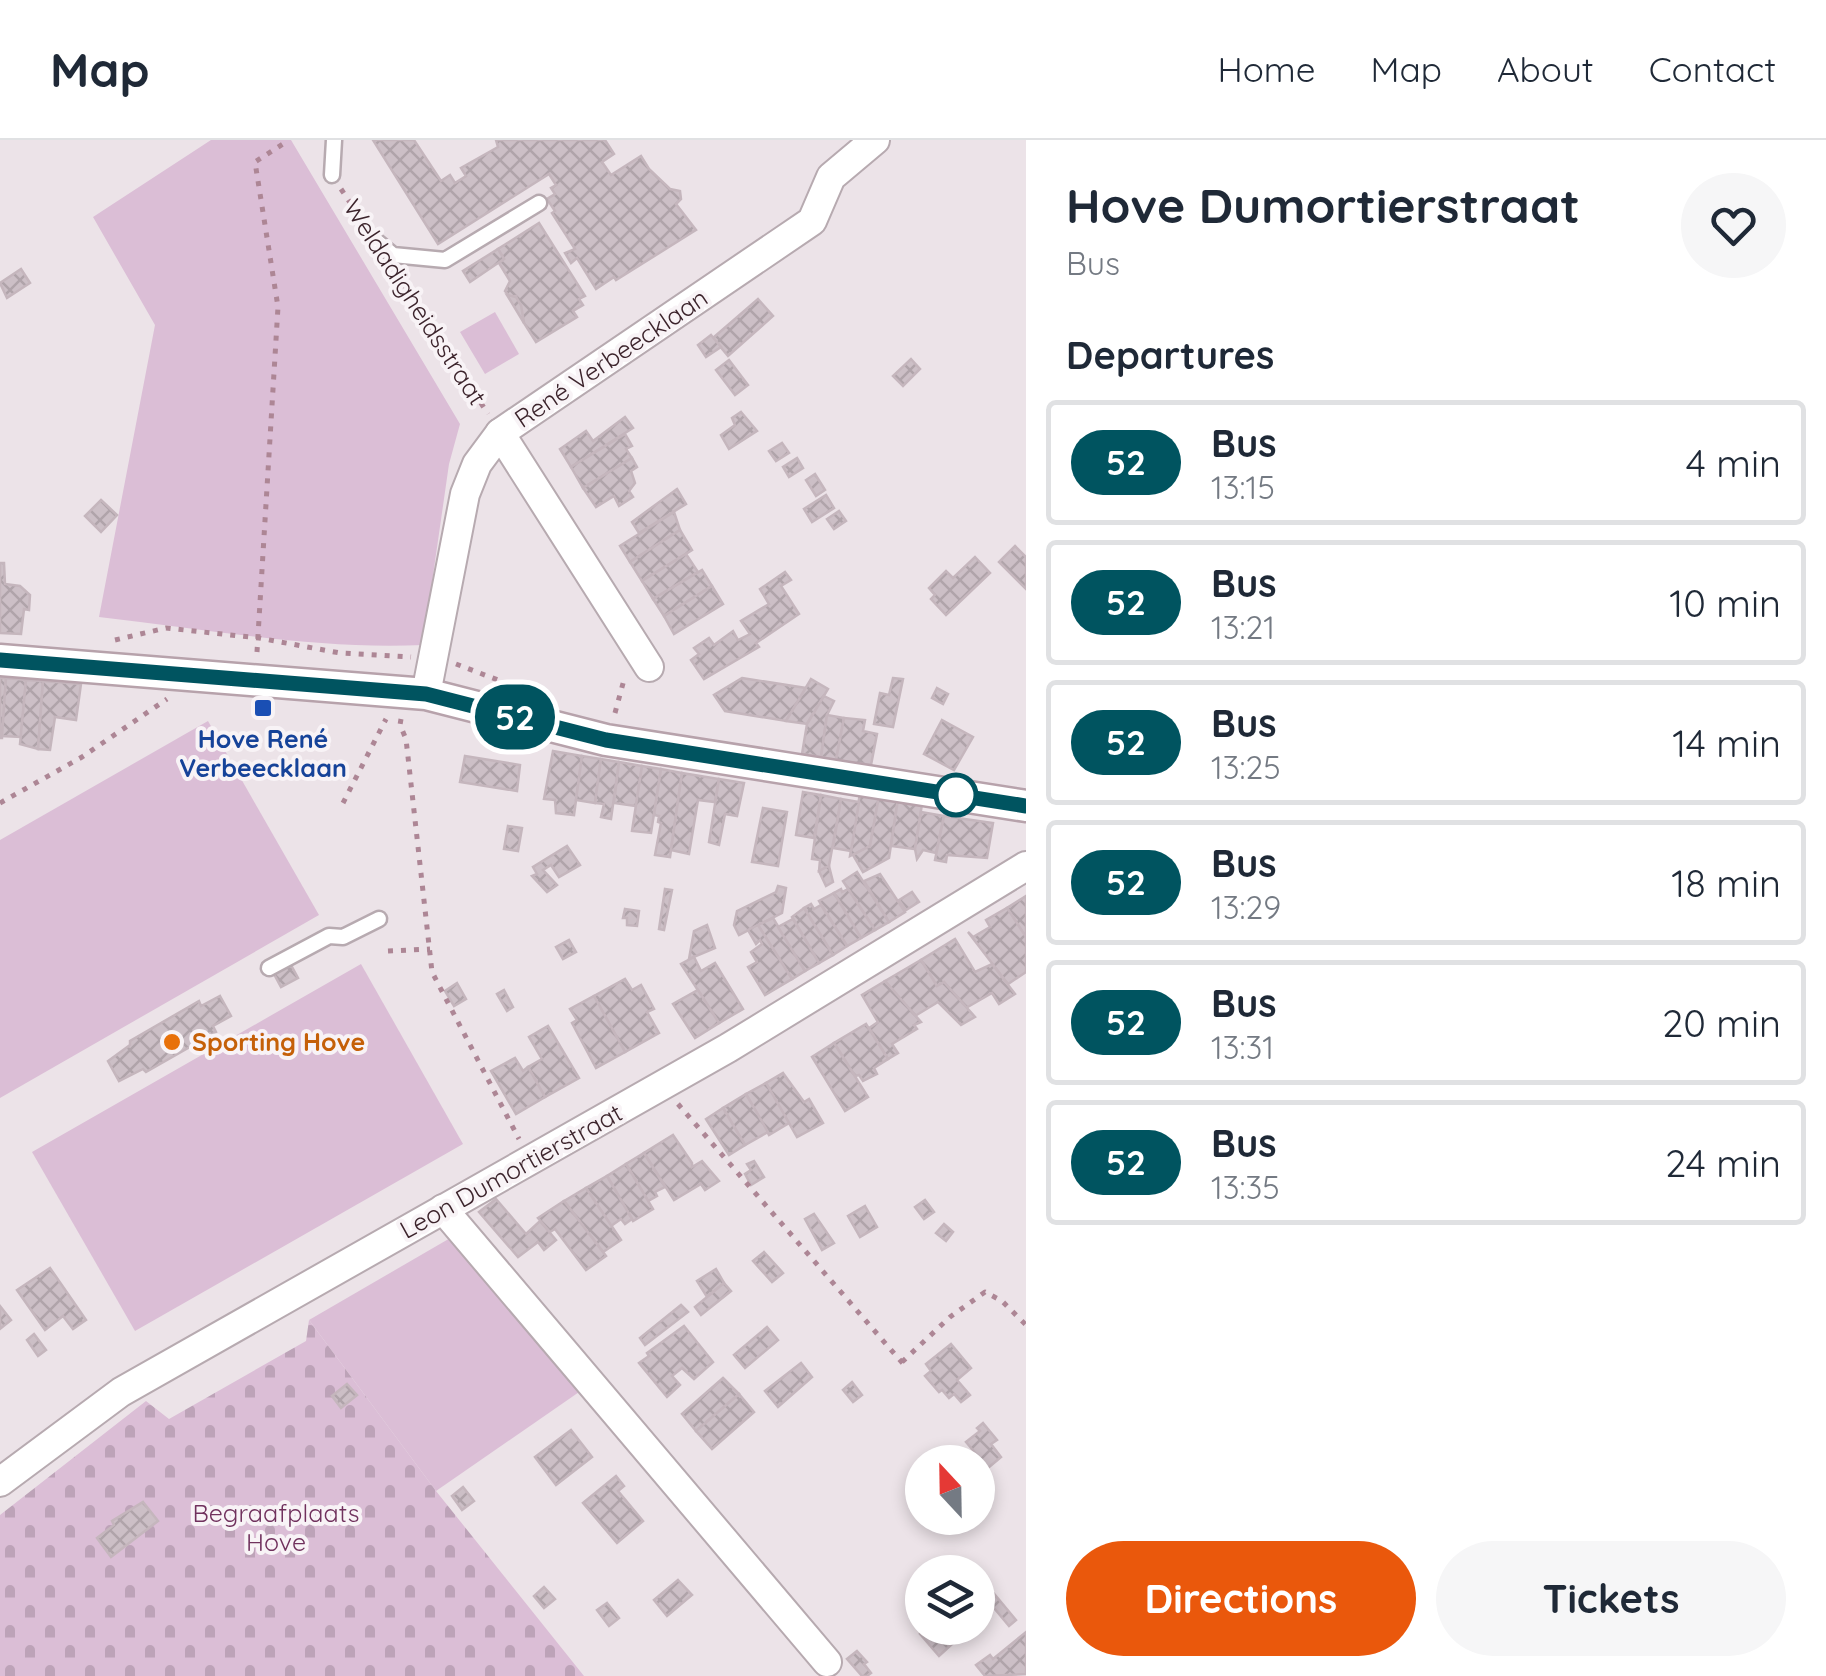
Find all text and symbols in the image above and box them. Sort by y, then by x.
text: Map [50,39,150,99]
text: Home [1218,47,1316,91]
text: Map [1371,47,1442,91]
text: About [1497,47,1594,91]
text: Contact [1649,47,1776,91]
button: heart [1681,173,1786,278]
text: Hove Dumortierstraat [1066,175,1580,235]
street label: Weldadigheidsstraat [337,193,493,410]
text: Bus [1066,243,1120,283]
street label: René Verbeecklaan [508,281,713,434]
text: Departures [1066,331,1274,379]
text: Bus [1211,419,1277,467]
text: 4 min [1686,439,1781,487]
text: 52 [1106,440,1146,484]
text: 13:15 [1211,467,1275,507]
text: Bus [1211,559,1277,607]
text: 10 min [1669,579,1781,627]
text: 52 [1106,580,1146,624]
text: 13:21 [1211,607,1275,647]
line badge: 52 [470,684,560,750]
text: 52 [495,695,535,739]
marker: Hove René Verbeecklaan [252,697,274,719]
text: Bus [1211,699,1277,747]
text: 14 min [1672,719,1781,767]
text: 52 [1106,720,1146,764]
place label: Hove René Verbeecklaan [179,723,347,783]
text: 13:25 [1211,747,1281,787]
unlabelled marker [935,774,977,816]
text: Bus [1211,839,1277,887]
text: 18 min [1671,859,1781,907]
text: 52 [1106,860,1146,904]
text: 13:29 [1211,887,1281,927]
text: Bus [1211,979,1277,1027]
text: 20 min [1662,999,1781,1047]
text: 52 [1106,1000,1146,1044]
place label: Sporting Hove [192,1026,365,1057]
text: 13:31 [1211,1027,1274,1067]
marker: Sporting Hove [161,1031,183,1053]
street label: Leon Dumortierstraat [394,1096,627,1245]
text: Bus [1211,1119,1277,1167]
text: 24 min [1665,1139,1781,1187]
text: 52 [1106,1140,1146,1184]
text: 13:35 [1211,1167,1280,1207]
north arrow [905,1445,995,1535]
map controls [905,1445,995,1645]
park label: Begraafplaats Hove [193,1497,359,1557]
button: Directions [1066,1541,1416,1656]
button: Tickets [1436,1541,1786,1656]
button: layers [905,1555,995,1645]

